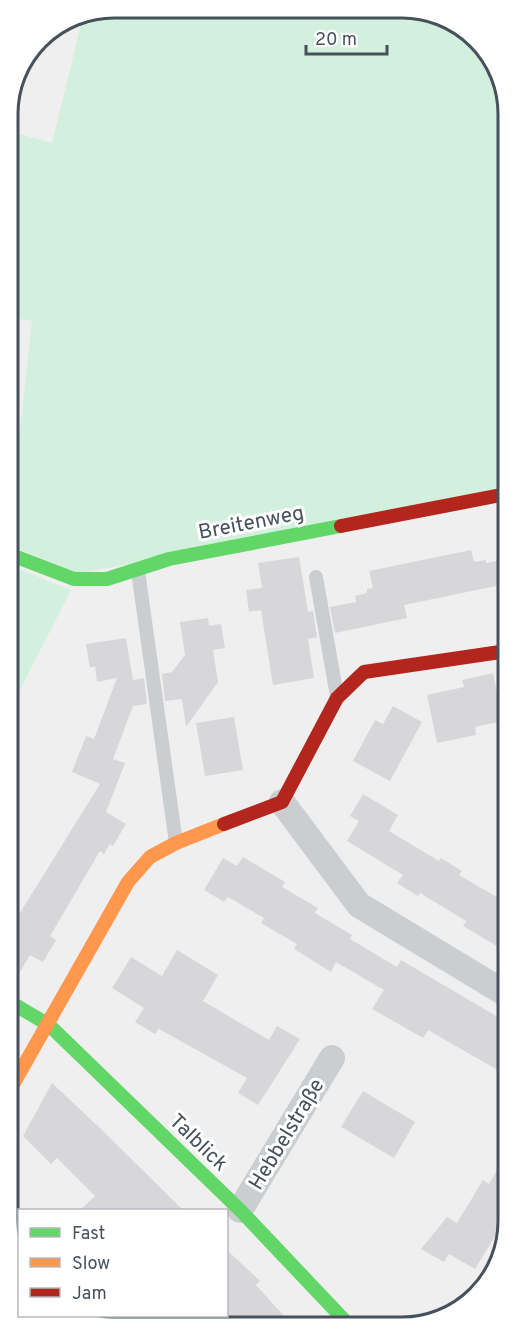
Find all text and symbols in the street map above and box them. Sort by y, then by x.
scale bar [306,18,387,56]
text: 20 m [315,29,357,52]
street label: Breitenweg [196,500,306,547]
street label: Hebbelstraße [243,1074,331,1195]
street label: Talblick [163,1108,233,1178]
legend [18,1209,228,1317]
text: Fast [72,1223,105,1246]
text: Slow [72,1253,110,1276]
text: Jam [72,1283,107,1306]

